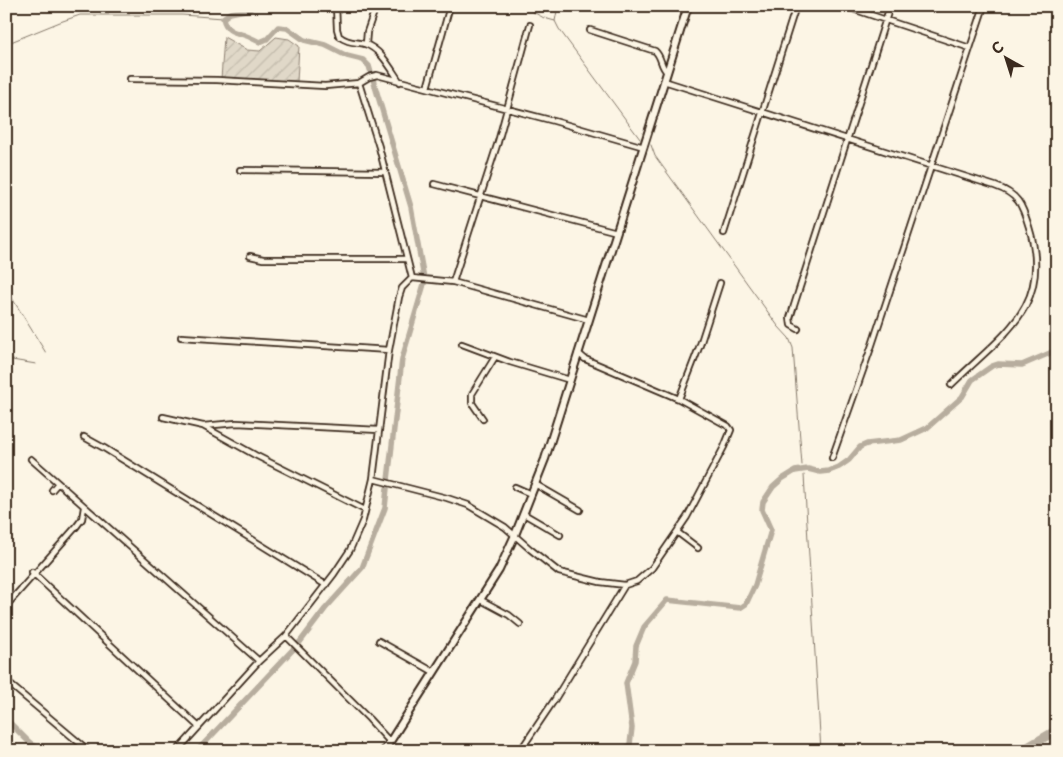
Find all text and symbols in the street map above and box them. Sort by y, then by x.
north arrow [980,32,1030,82]
text: С [987,36,1008,59]

